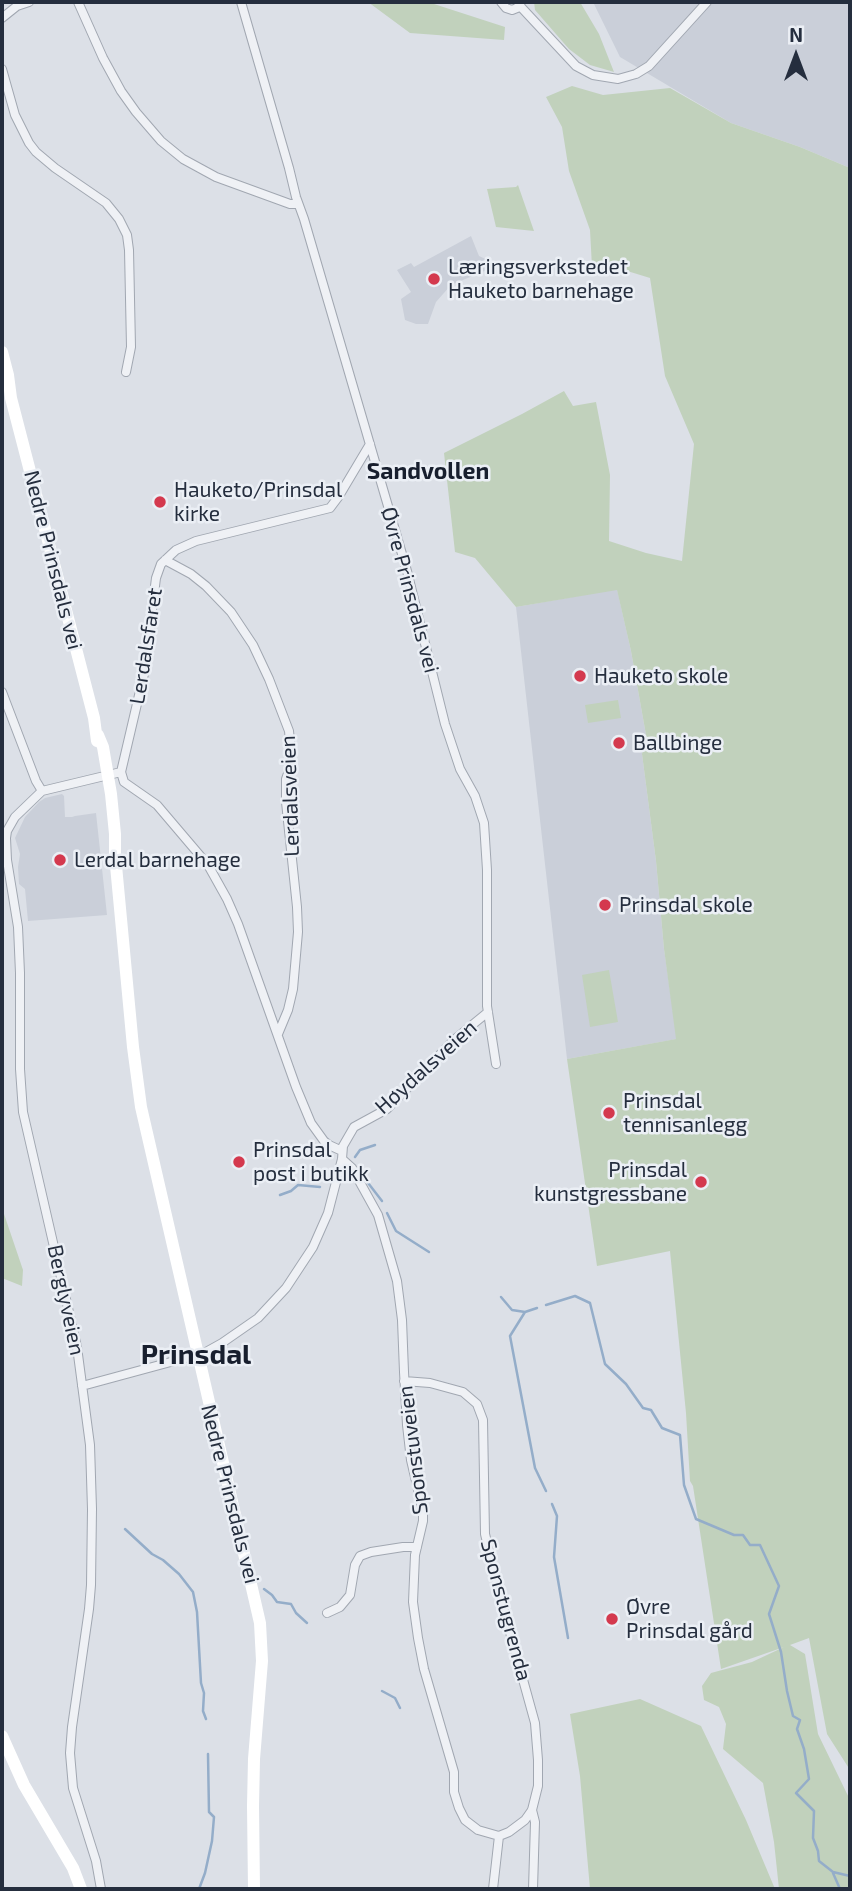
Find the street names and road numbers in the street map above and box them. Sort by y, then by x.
street label: Nedre Prinsdals vei [19,468,87,652]
street label: Øvre Prinsdals vei [376,504,444,676]
street label: Lerdalsfaret [124,586,168,706]
street label: Lerdalsveien [275,735,305,857]
street label: Høydalsveien [370,1015,482,1119]
street label: Berglyveien [42,1243,90,1357]
street label: Sponstuveien [393,1384,433,1516]
street label: Nedre Prinsdals vei [196,1402,264,1586]
street label: Sponstugrenda [475,1536,537,1684]

